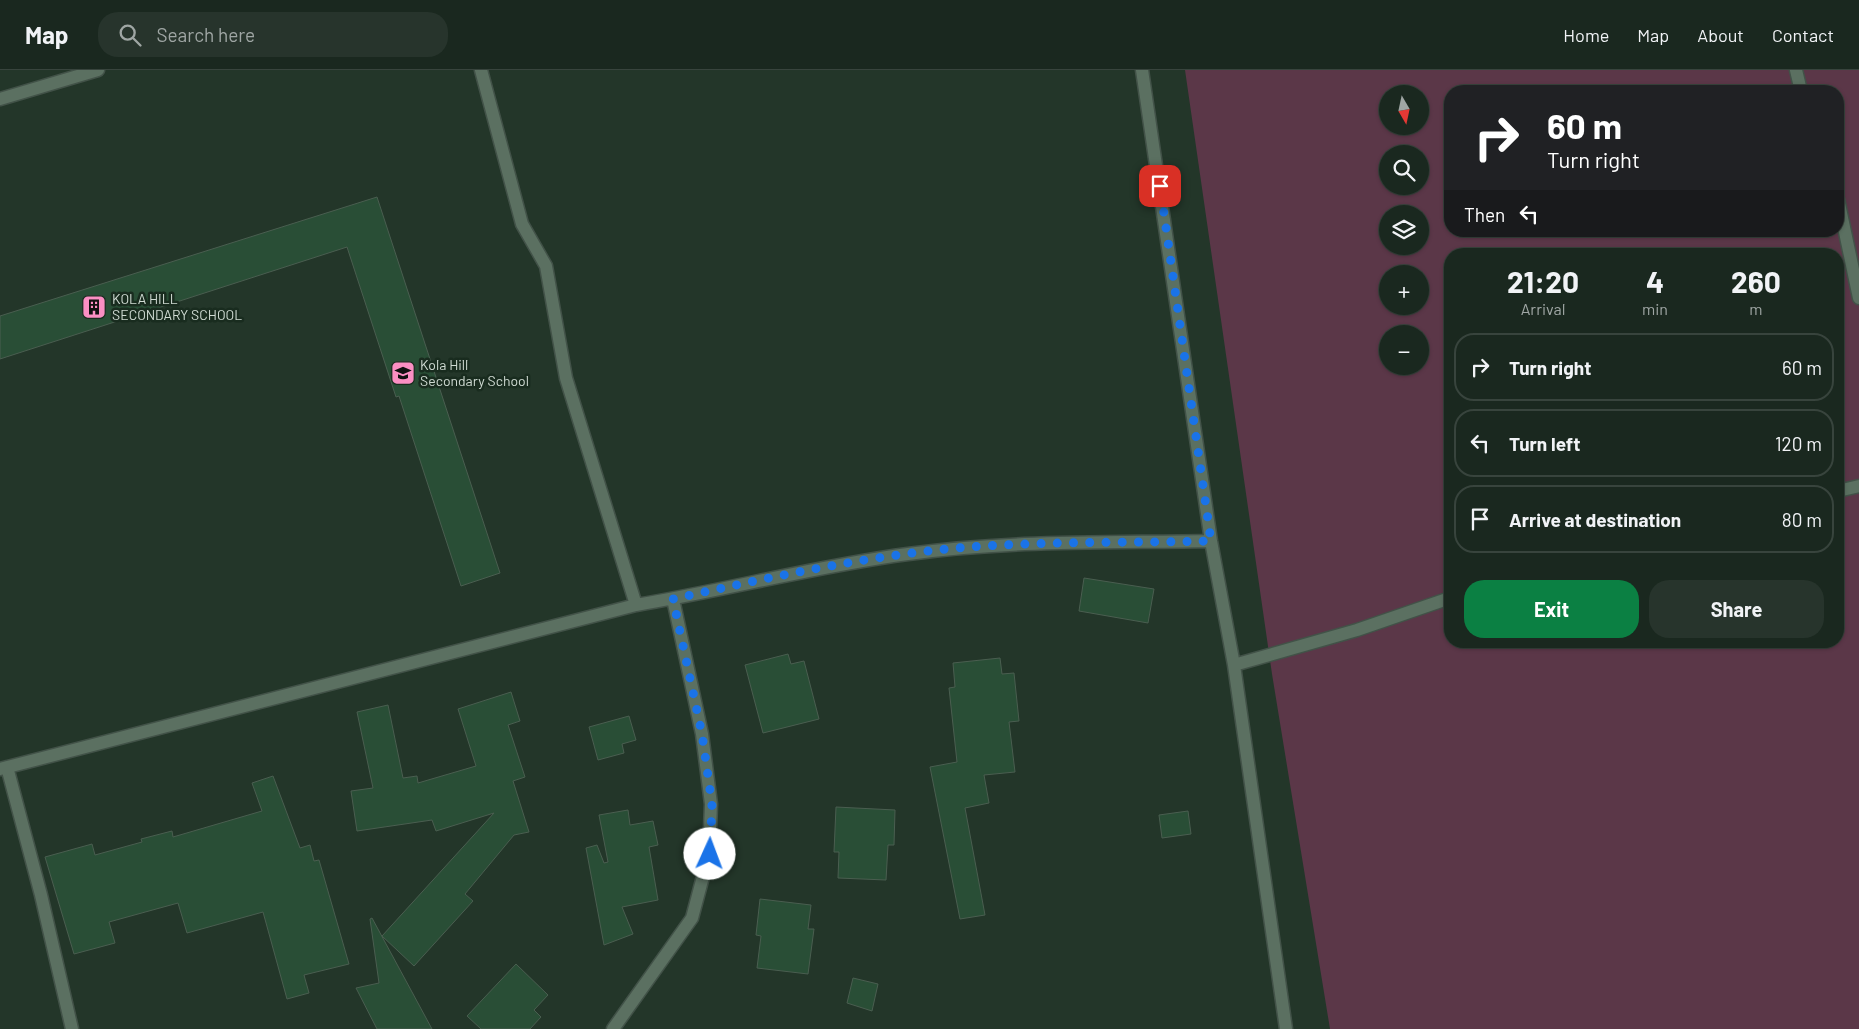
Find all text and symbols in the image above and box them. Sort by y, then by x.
search box [98,12,448,57]
text: Map [25,20,68,49]
icon: search [116,21,144,49]
text: Search here [156,23,255,46]
text: Home [1563,24,1609,46]
text: Map [1637,24,1669,46]
text: About [1697,24,1744,46]
text: Contact [1772,24,1834,46]
north arrow [1379,85,1429,135]
map controls [1379,85,1429,375]
text: 60 m [1547,104,1622,146]
icon: right [1464,105,1529,170]
button: search [1379,145,1429,195]
text: Turn right [1547,146,1640,172]
pin [1139,165,1181,207]
icon: arrive [1146,172,1174,200]
icon: left [1515,200,1543,228]
text: Then [1464,203,1505,226]
button: layers [1379,205,1429,255]
text: 21:20 [1507,263,1579,299]
text: 4 [1646,263,1664,299]
text: 260 [1731,263,1781,299]
button: + [1379,265,1429,315]
place label: KOLA HILL SECONDARY SCHOOL [112,290,242,323]
building icon: KOLA HILL SECONDARY SCHOOL [81,294,107,320]
text: Arrival [1521,299,1565,318]
text: min [1642,299,1668,318]
text: m [1749,299,1763,318]
button: − [1379,325,1429,375]
icon: right [1466,353,1494,381]
place label: Kola Hill Secondary School [420,356,529,389]
text: Turn right [1509,356,1591,379]
text: 60 m [1782,356,1822,379]
school or university icon: Kola Hill Secondary School [390,360,416,386]
icon: left [1466,429,1494,457]
text: Turn left [1509,432,1580,455]
text: 120 m [1775,432,1822,455]
icon: arrive [1466,505,1494,533]
text: Arrive at destination [1509,508,1681,531]
text: 80 m [1782,508,1822,531]
button: Exit [1464,580,1639,638]
button: Share [1649,580,1824,638]
position arrow [683,827,735,879]

